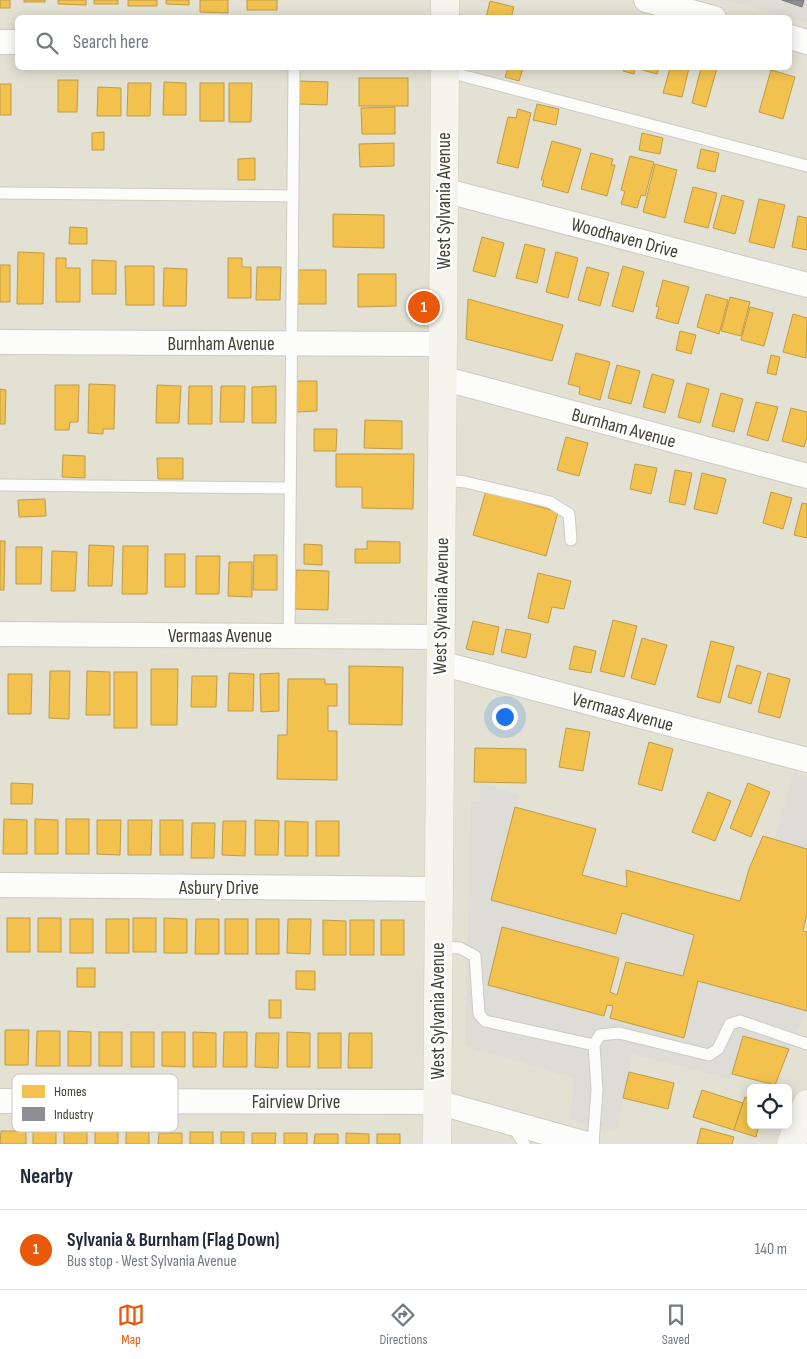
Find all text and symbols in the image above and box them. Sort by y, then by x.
search box [15,15,792,70]
icon: search [33,29,61,57]
text: Search here [73,31,149,54]
street label: West Sylvania Avenue [433,132,456,270]
street label: Woodhaven Drive [568,213,681,264]
pin: 1 [408,288,440,326]
street label: Burnham Avenue [167,333,275,356]
street label: Burnham Avenue [569,403,678,453]
street label: West Sylvania Avenue [429,537,454,675]
street label: Vermaas Avenue [168,625,272,648]
street label: Vermaas Avenue [569,688,676,737]
your location [492,704,518,730]
street label: Asbury Drive [178,877,259,900]
street label: West Sylvania Avenue [427,942,450,1080]
legend [12,1074,178,1132]
text: Homes [54,1083,87,1100]
map controls [747,1084,792,1129]
button: locate [747,1084,792,1129]
street label: Fairview Drive [252,1091,340,1114]
text: Industry [54,1106,94,1123]
text: Nearby [20,1164,73,1189]
text: Sylvania & Burnham (Flag Down) [67,1229,279,1252]
text: 1 [33,1240,39,1259]
text: 140 m [755,1240,787,1259]
text: Bus stop · West Sylvania Avenue [67,1252,237,1271]
tab: Map [117,1301,145,1348]
tab: Directions [379,1301,428,1348]
tab: Saved [662,1301,690,1348]

